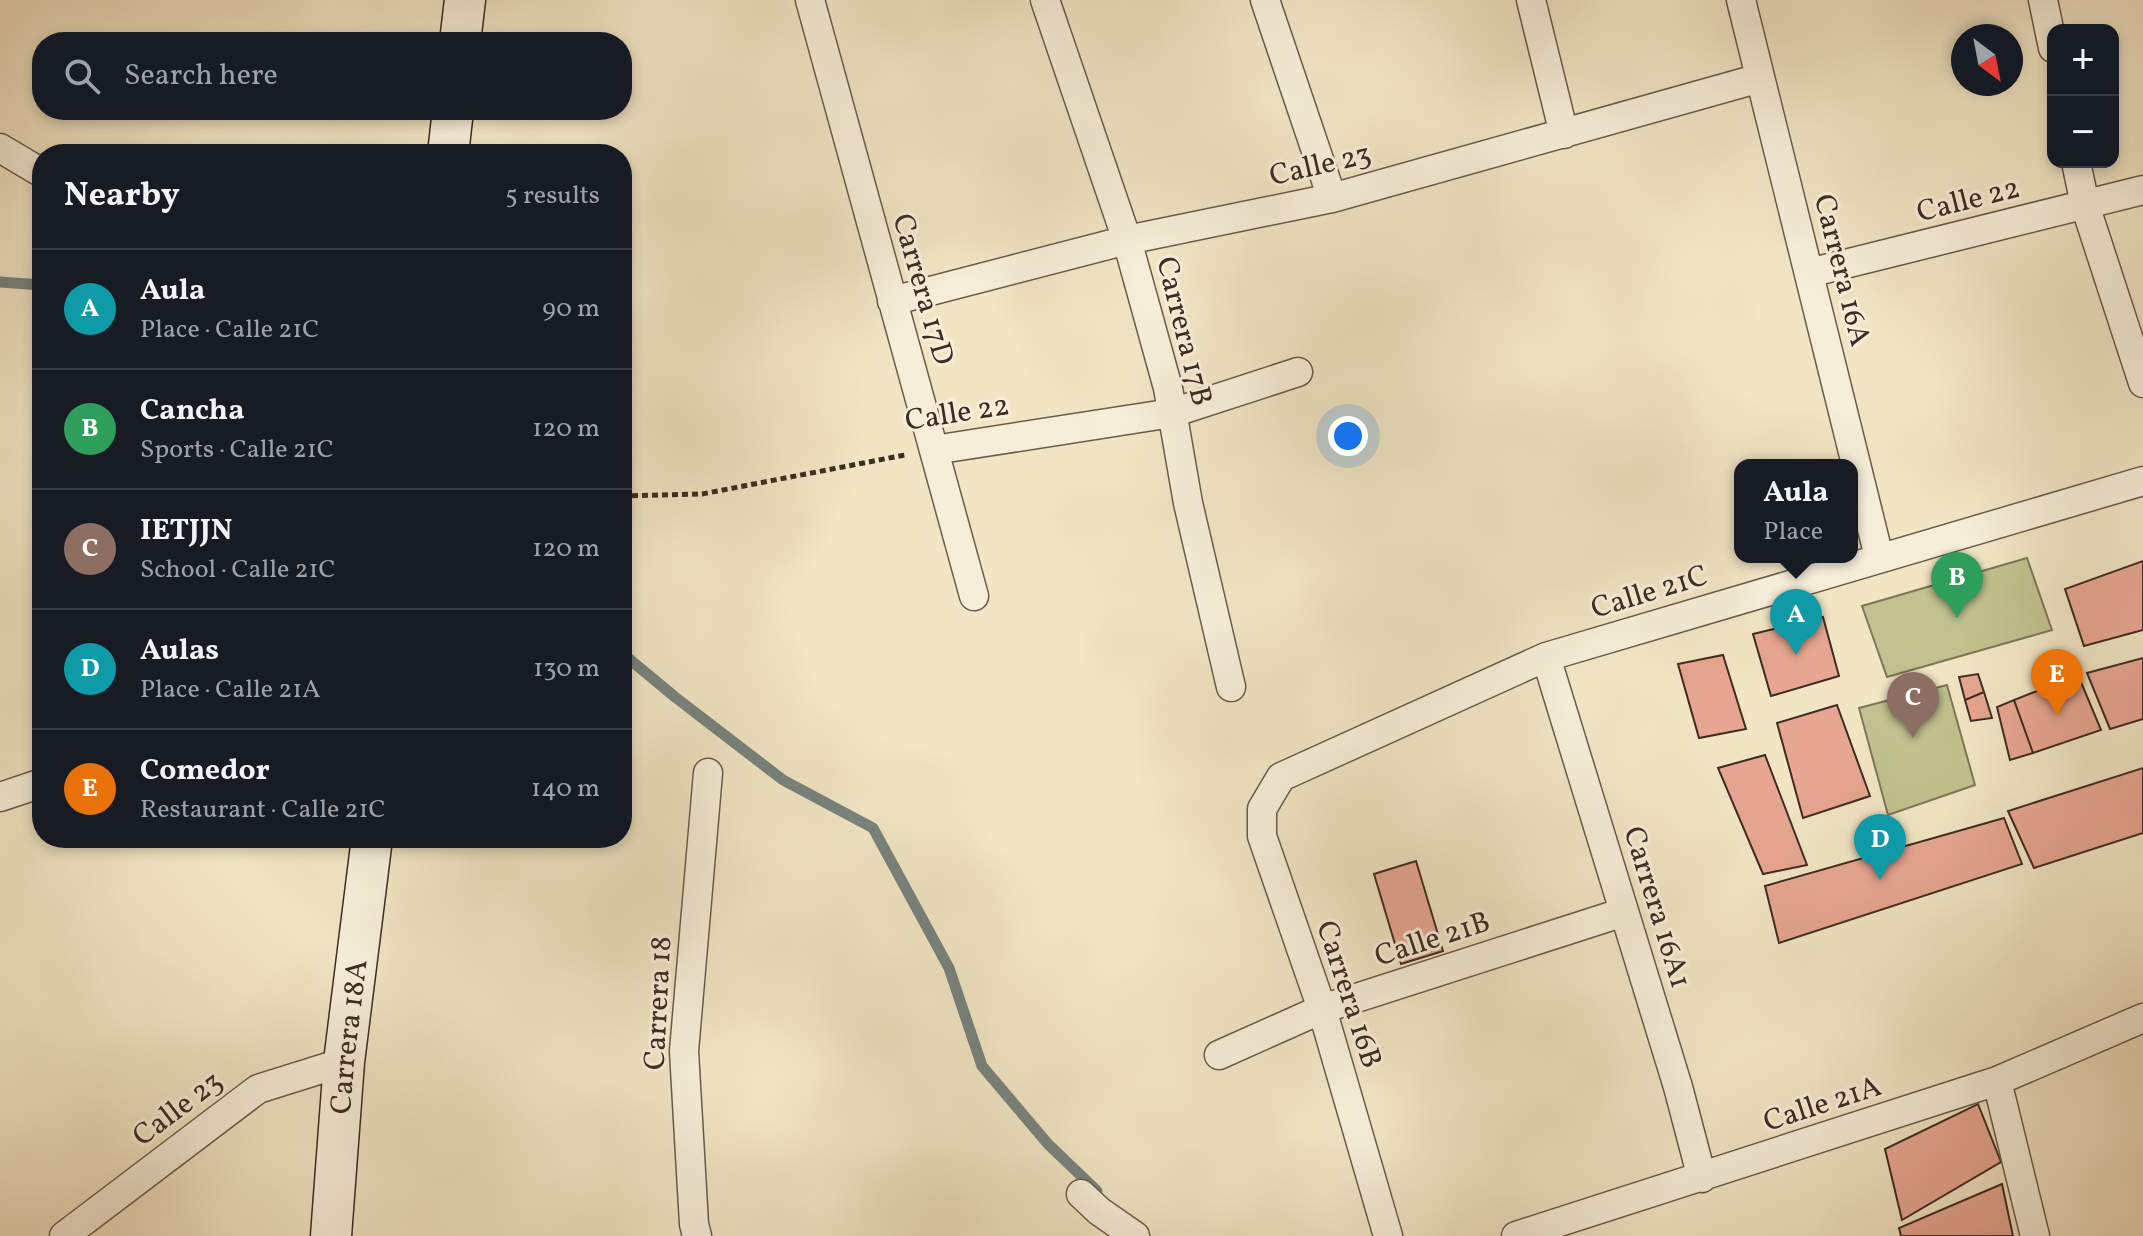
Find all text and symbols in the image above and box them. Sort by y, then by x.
north arrow [1951,24,2023,96]
map controls [2047,24,2119,168]
button: + [2047,24,2119,96]
search box [32,32,632,120]
icon: search [60,54,104,98]
text: Search here [124,55,278,97]
button: − [2047,96,2119,168]
street label: Calle 23 [1265,134,1375,198]
street label: Calle 22 [1913,168,2024,234]
text: Nearby [64,173,180,220]
text: 5 results [505,178,600,214]
street label: Carrera 16A [1802,190,1880,351]
street label: Carrera 17D [880,209,964,370]
street label: Carrera 17B [1144,253,1222,410]
text: Aula [140,270,205,312]
text: A [81,291,99,327]
text: 90 m [542,291,600,327]
text: Place · Calle 21C [140,312,319,348]
street label: Calle 22 [902,385,1012,443]
text: Cancha [140,390,245,432]
text: B [81,411,99,447]
text: 120 m [532,411,600,447]
your location [1328,416,1368,456]
text: Sports · Calle 21C [140,432,334,468]
popup [1734,459,1858,563]
text: Aula [1763,472,1829,514]
text: IETJJN [140,510,233,552]
text: Place [1763,514,1823,550]
text: C [82,531,98,567]
text: 120 m [532,531,600,567]
text: School · Calle 21C [140,552,336,588]
pin: B [1931,552,1983,618]
street label: Calle 21C [1586,555,1713,631]
pin: A [1770,589,1822,655]
text: Aulas [140,630,219,672]
pin: E [2031,649,2083,715]
text: D [80,651,100,687]
text: 130 m [533,651,600,687]
text: Place · Calle 21A [140,672,321,708]
pin: C [1887,672,1939,738]
text: Comedor [140,750,270,792]
text: E [82,771,98,807]
text: 140 m [531,771,600,807]
text: Restaurant · Calle 21C [140,792,385,828]
pin: D [1854,814,1906,880]
street label: Carrera 16A1 [1612,822,1701,994]
street label: Calle 21B [1369,902,1496,978]
street label: Carrera 16B [1304,915,1392,1074]
street label: Carrera 18 [635,935,683,1071]
street label: Carrera 18A [321,957,380,1116]
street label: Calle 23 [124,1062,232,1157]
street label: Calle 21A [1758,1066,1887,1144]

